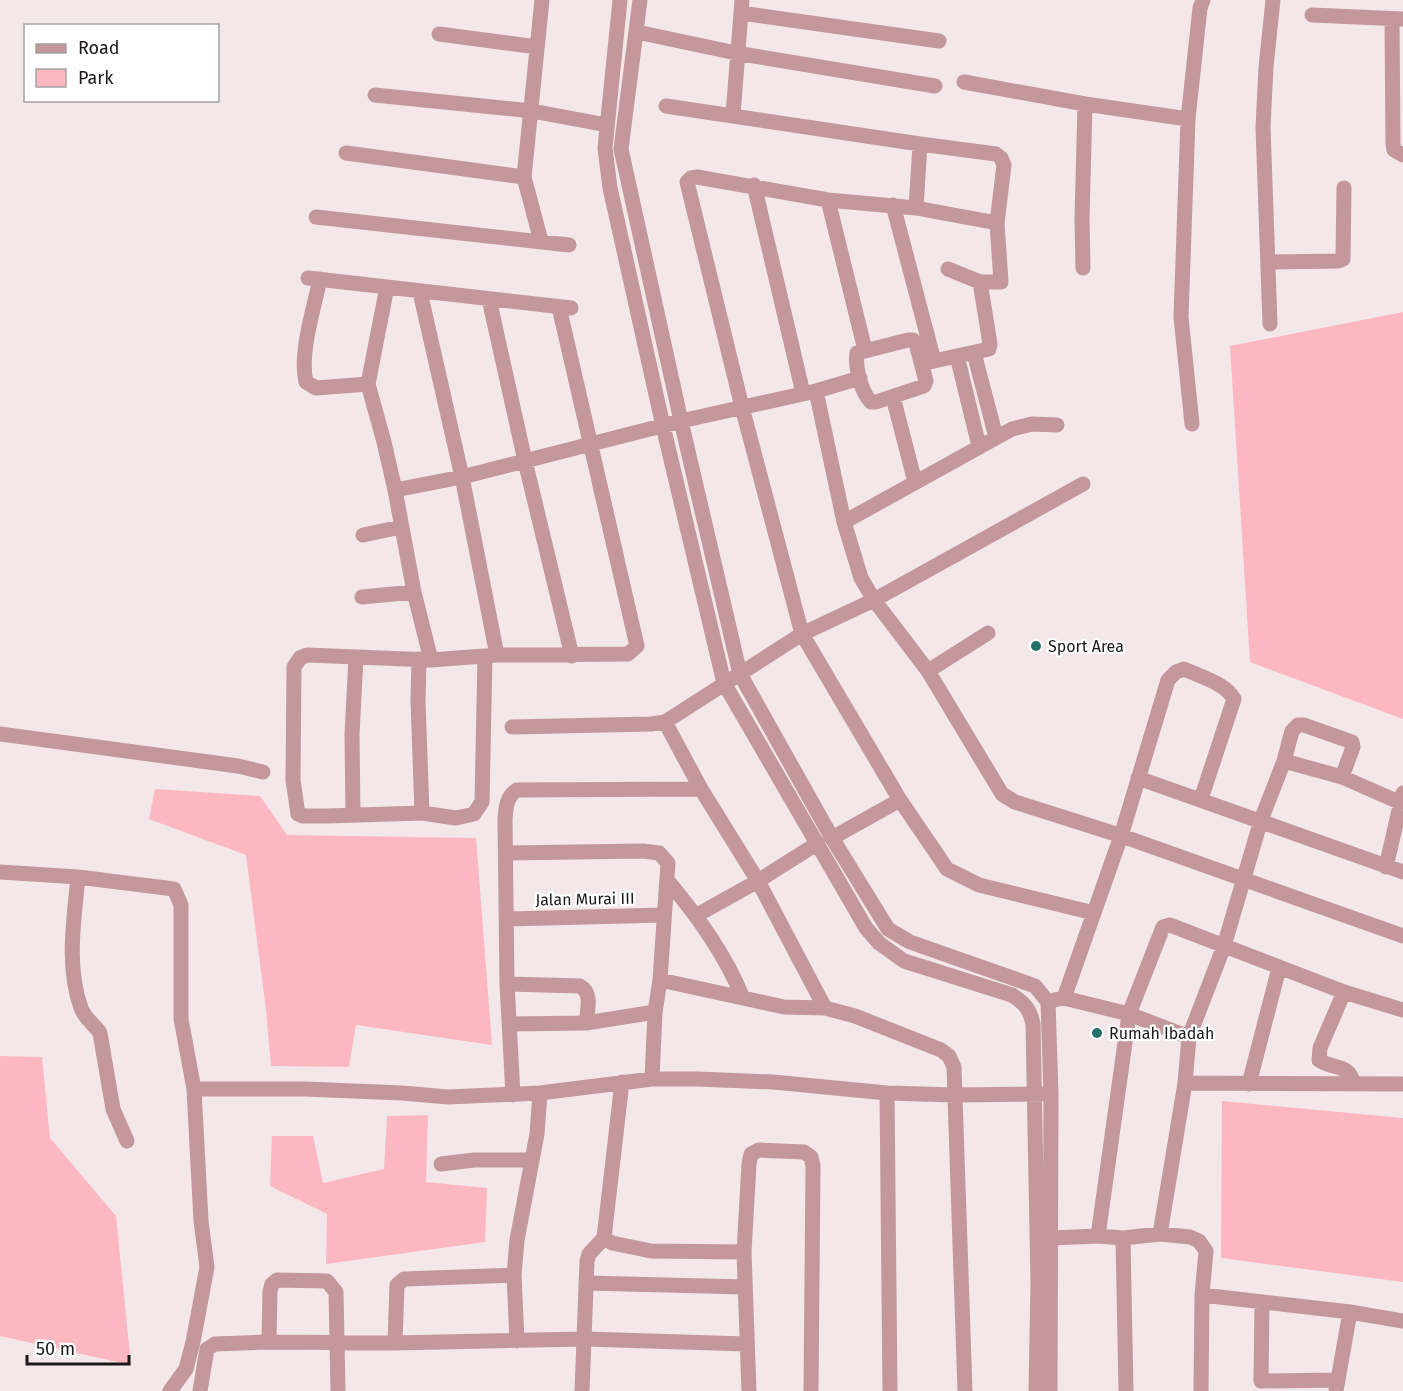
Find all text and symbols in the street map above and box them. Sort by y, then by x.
legend [24,24,219,102]
text: Road [78,37,120,59]
text: Park [78,67,114,89]
place label: Sport Area [1048,637,1124,656]
marker: Sport Area [1029,639,1043,653]
street label: Jalan Murai III [535,889,635,909]
place label: Rumah Ibadah [1109,1024,1214,1043]
marker: Rumah Ibadah [1090,1026,1104,1040]
scale bar [27,1328,129,1366]
text: 50 m [36,1338,75,1360]

